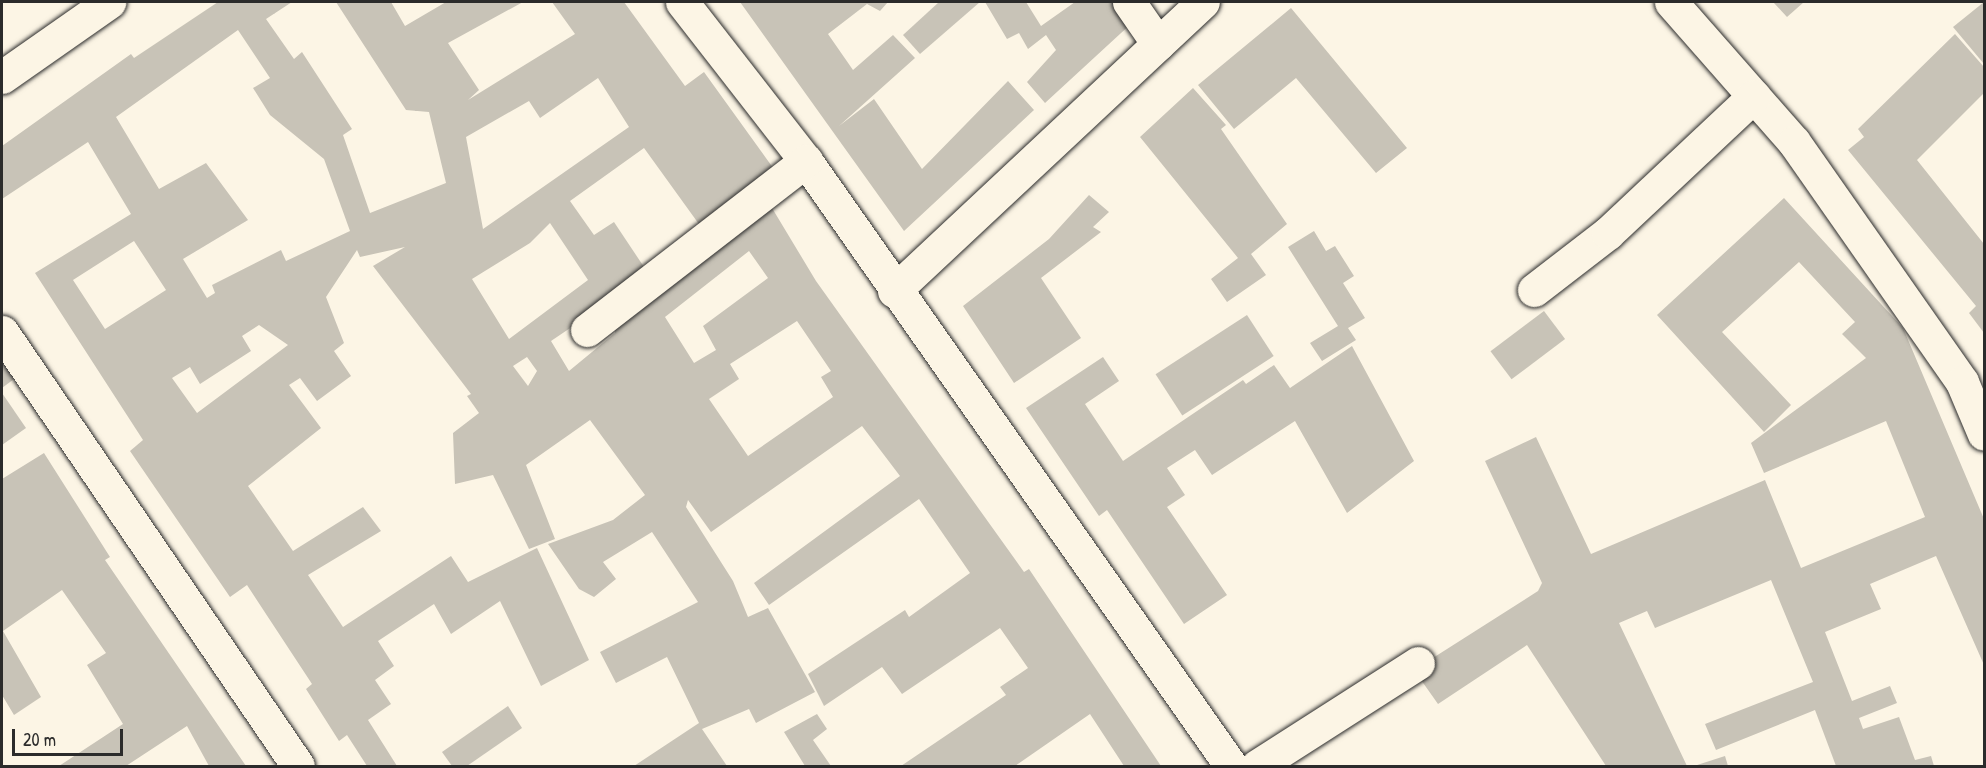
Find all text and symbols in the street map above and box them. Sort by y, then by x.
scale bar [15,717,126,755]
text: 20 m [23,727,56,752]

